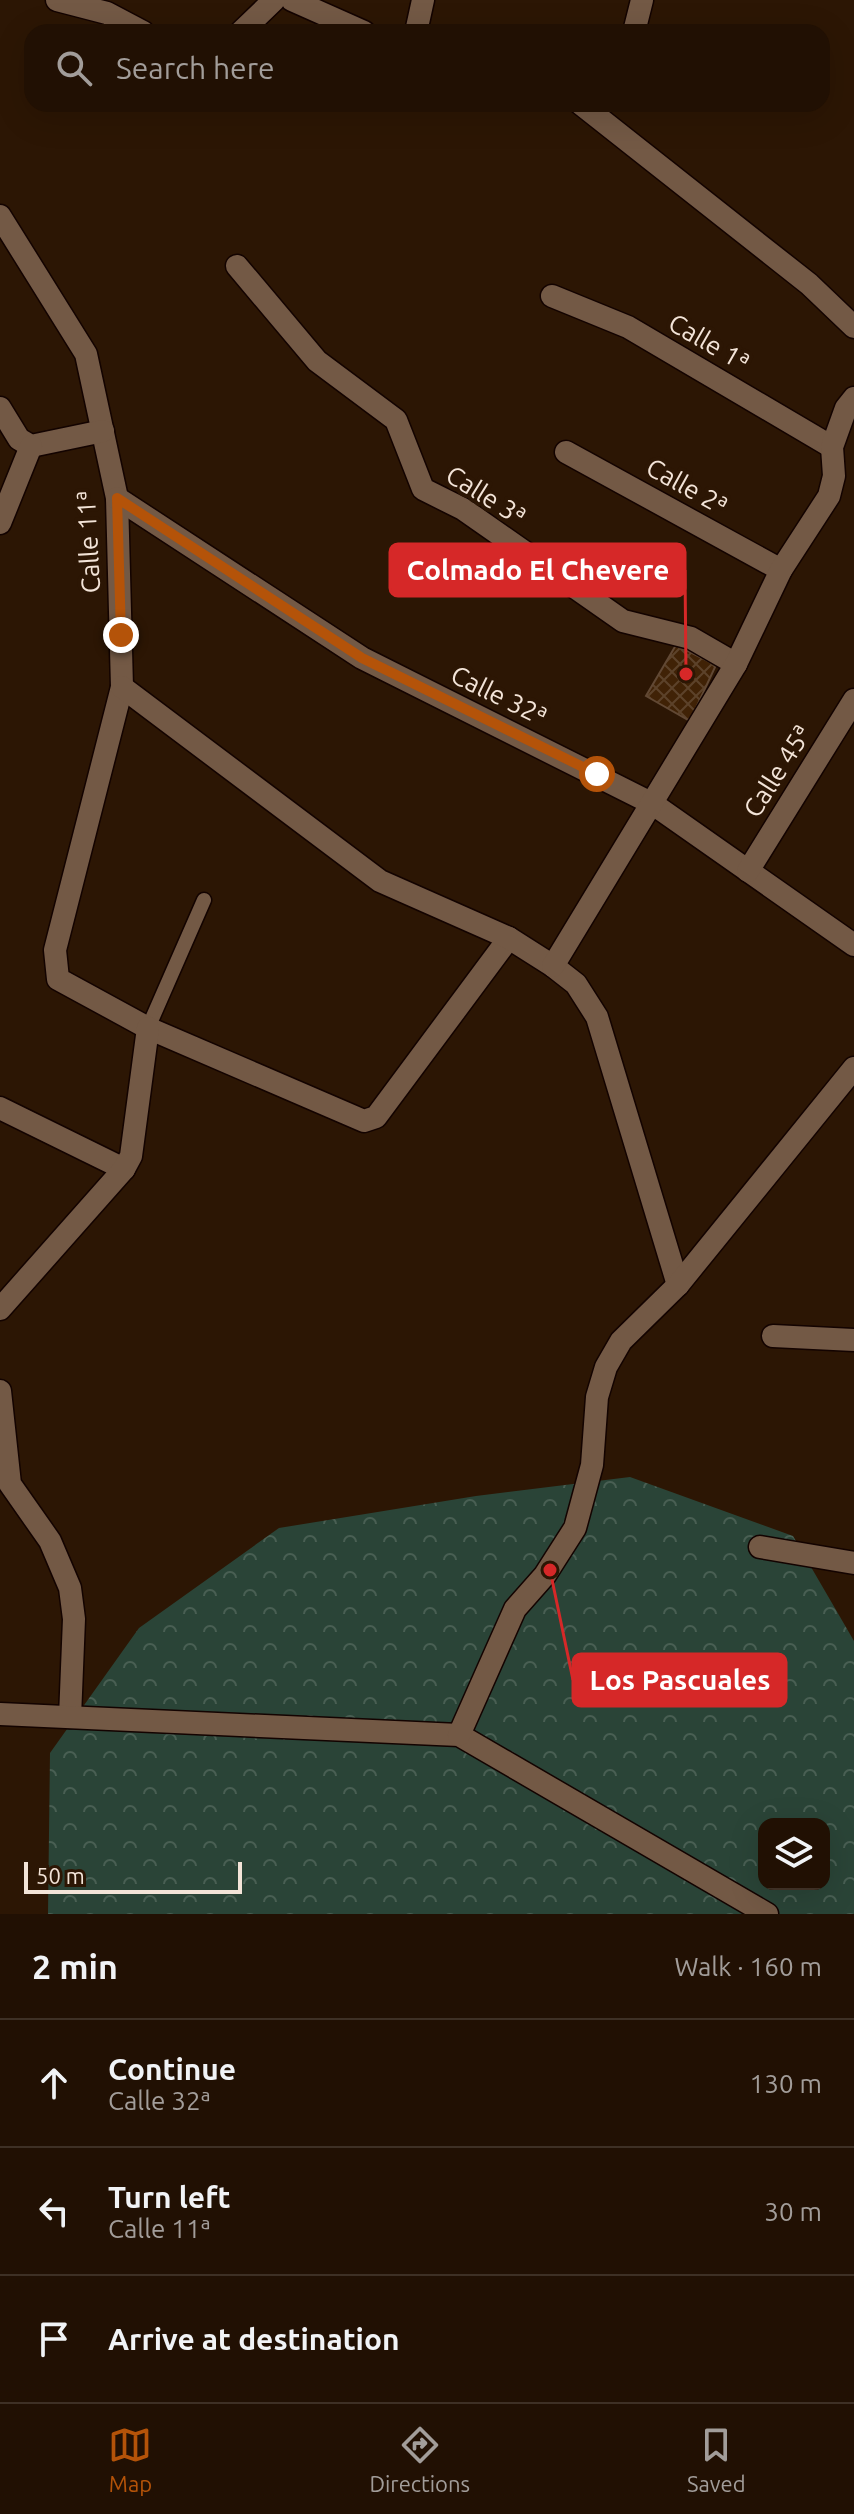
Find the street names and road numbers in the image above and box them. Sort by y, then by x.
street label: Calle 1ª [664,307,754,377]
street label: Calle 2ª [641,452,733,520]
street label: Calle 3ª [441,459,531,531]
street label: Calle 11ª [71,490,105,594]
street label: Calle 32ª [447,659,551,731]
street label: Calle 45ª [738,720,816,822]

